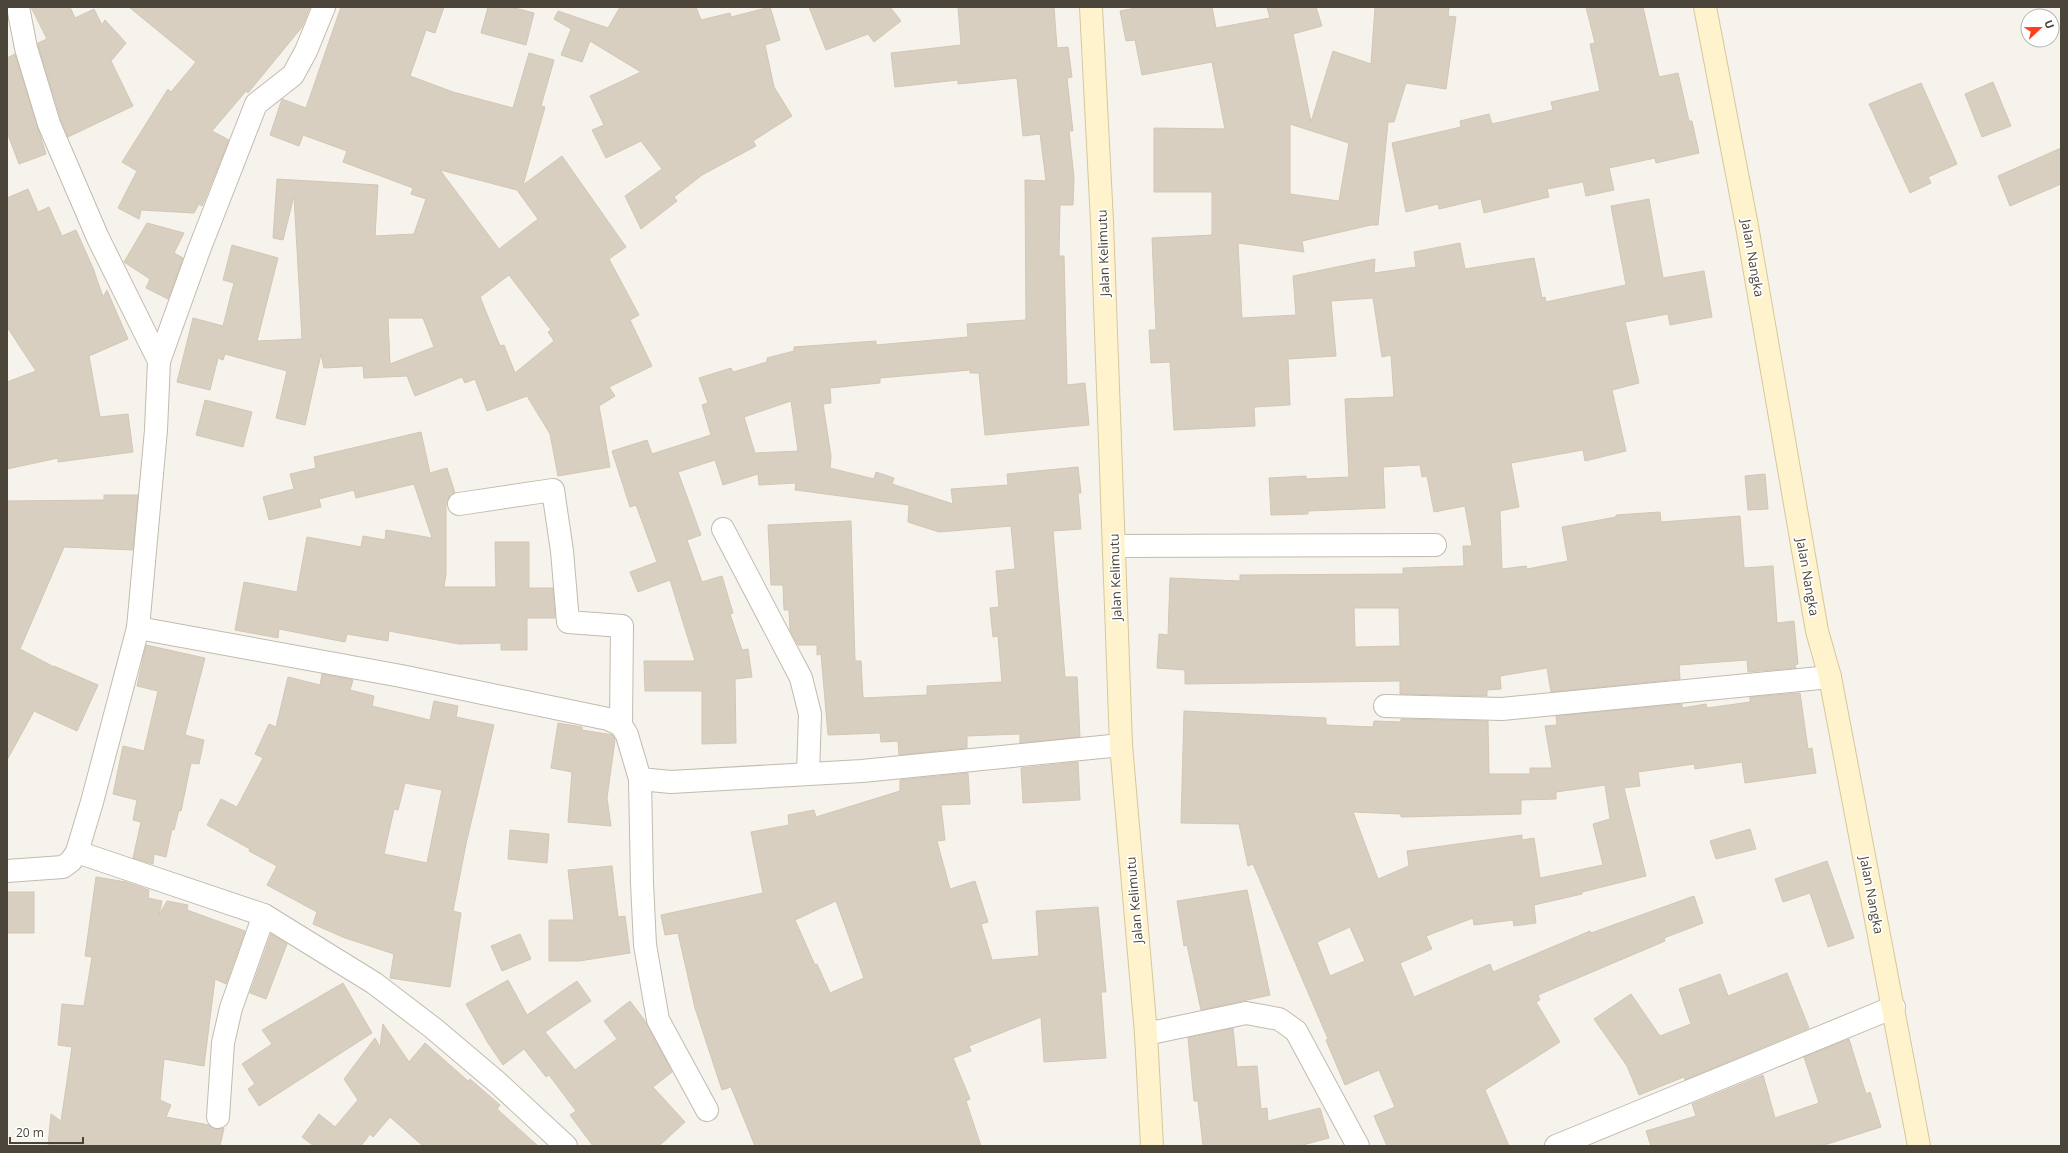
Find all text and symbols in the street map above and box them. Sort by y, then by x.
north arrow [2020,8,2060,48]
text: U [2041,17,2058,31]
street label: Jalan Kelimutu [1092,209,1114,299]
street label: Jalan Nangka [1737,216,1769,298]
street label: Jalan Kelimutu [1104,533,1126,623]
street label: Jalan Nangka [1792,535,1824,617]
street label: Jalan Nangka [1855,853,1888,935]
street label: Jalan Kelimutu [1121,856,1147,946]
scale bar [10,1119,83,1145]
text: 20 m [16,1124,44,1141]

